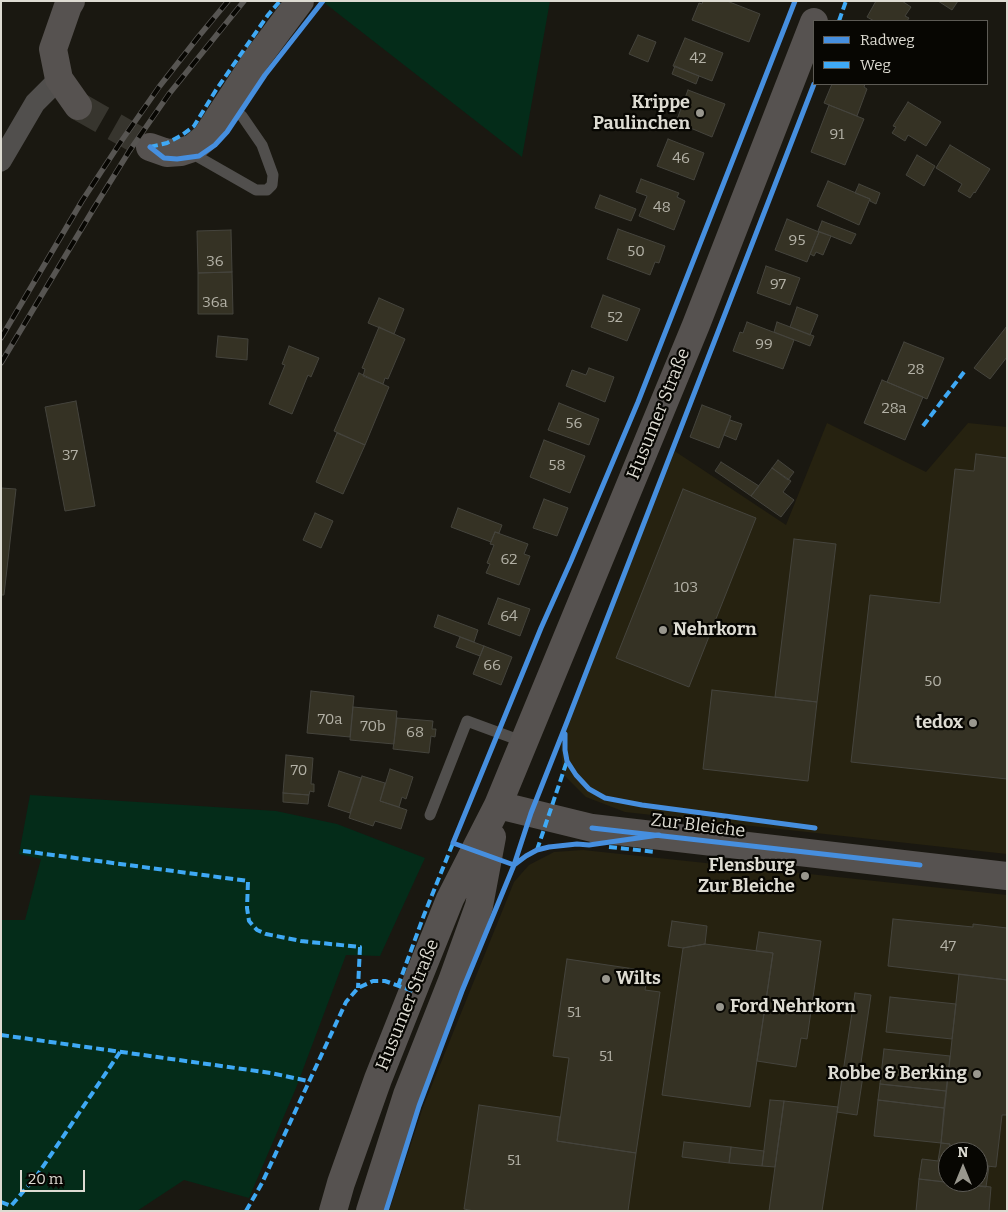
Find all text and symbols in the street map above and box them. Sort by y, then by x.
legend [813,20,988,85]
text: Radweg [860,31,915,49]
house number: 42 [690,50,706,68]
text: Weg [860,56,891,74]
place label: Krippe Paulinchen [593,92,690,134]
marker: Krippe Paulinchen [694,107,706,119]
house number: 91 [830,126,844,144]
house number: 46 [672,150,690,168]
house number: 48 [653,199,671,217]
house number: 95 [789,232,805,250]
house number: 50 [627,243,645,261]
house number: 36 [206,253,224,271]
house number: 97 [770,276,786,294]
house number: 36a [202,294,228,312]
house number: 52 [607,309,623,327]
house number: 99 [755,336,773,354]
street label: Husumer Straße [623,345,695,483]
house number: 28 [907,361,925,379]
house number: 28a [881,400,907,418]
house number: 56 [566,415,582,433]
house number: 37 [62,447,78,465]
house number: 58 [548,457,566,475]
house number: 62 [501,551,517,569]
house number: 103 [674,579,698,597]
house number: 64 [500,608,518,626]
place label: Nehrkorn [673,619,757,641]
marker: Nehrkorn [657,624,669,636]
house number: 66 [483,657,501,675]
house number: 50 [924,673,942,691]
house number: 70a [317,711,343,729]
place label: tedox [915,712,963,734]
marker: tedox [967,717,979,729]
house number: 70b [360,718,386,736]
house number: 68 [406,724,424,742]
house number: 70 [291,762,307,780]
street label: Zur Bleiche [649,809,747,843]
place label: Flensburg Zur Bleiche [698,855,795,898]
marker: Flensburg Zur Bleiche [799,870,811,882]
street label: Husumer Straße [372,936,444,1074]
house number: 47 [940,938,956,956]
place label: Wilts [616,968,661,990]
marker: Wilts [600,973,612,985]
place label: Ford Nehrkorn [730,996,856,1018]
marker: Ford Nehrkorn [714,1001,726,1013]
house number: 51 [567,1004,581,1022]
house number: 51 [599,1048,613,1066]
place label: Robbe & Berking [828,1063,967,1085]
marker: Robbe & Berking [971,1068,983,1080]
north arrow [938,1142,988,1192]
text: N [958,1144,968,1161]
house number: 51 [507,1152,521,1170]
scale bar [22,1160,88,1192]
text: 20 m [28,1170,63,1188]

